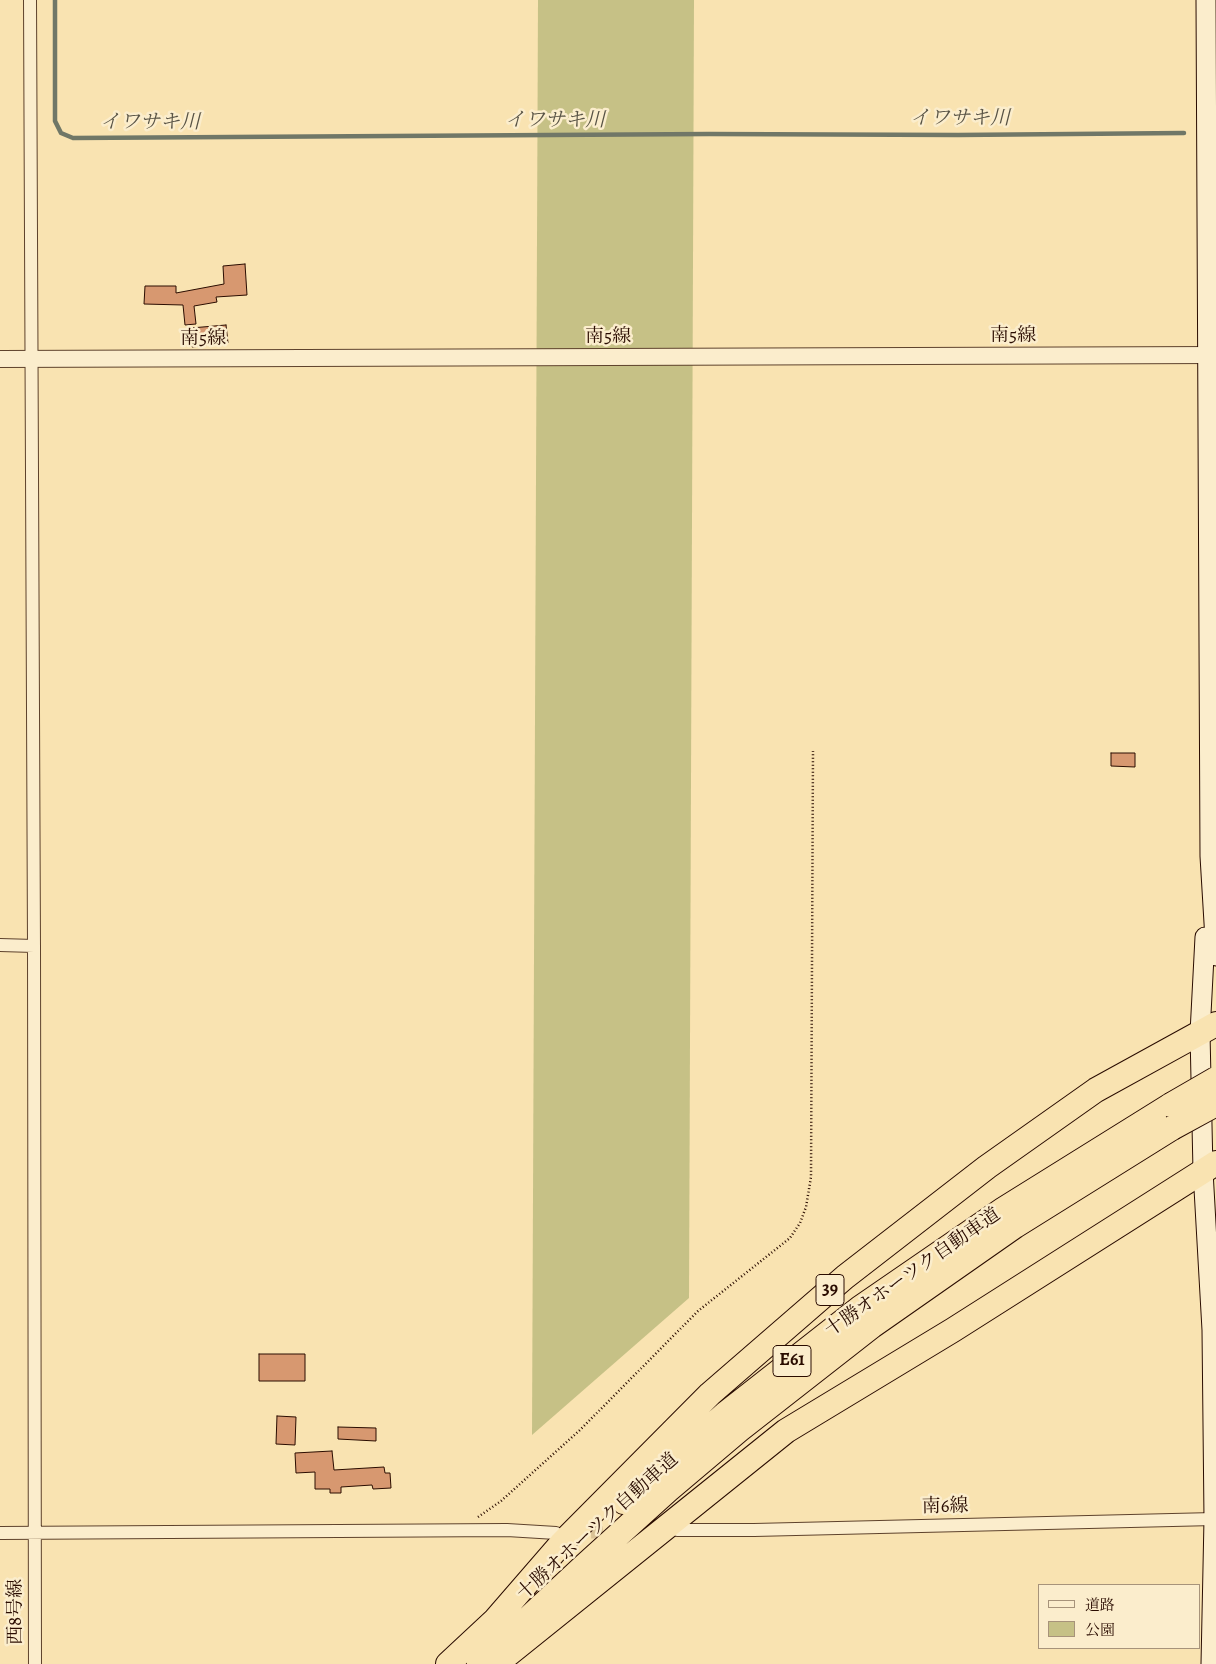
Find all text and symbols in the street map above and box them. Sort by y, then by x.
water label: イワサキ川 [910,107,1010,131]
water label: イワサキ川 [505,109,605,133]
water label: イワサキ川 [100,111,200,135]
street label: 南5線 [990,325,1036,347]
street label: 南5線 [585,326,631,348]
street label: 南5線 [180,328,226,350]
street label: 十勝オホーツク自動車道 [821,1204,1005,1342]
road number: 39 [816,1274,844,1306]
road number: E61 [773,1345,811,1376]
street label: 十勝オホーツク自動車道 [513,1449,683,1605]
street label: 南6線 [921,1495,969,1519]
street label: 西8号線 [5,1579,27,1645]
legend [1038,1584,1201,1649]
text: 道路 [1085,1595,1115,1615]
text: 公園 [1085,1620,1115,1640]

